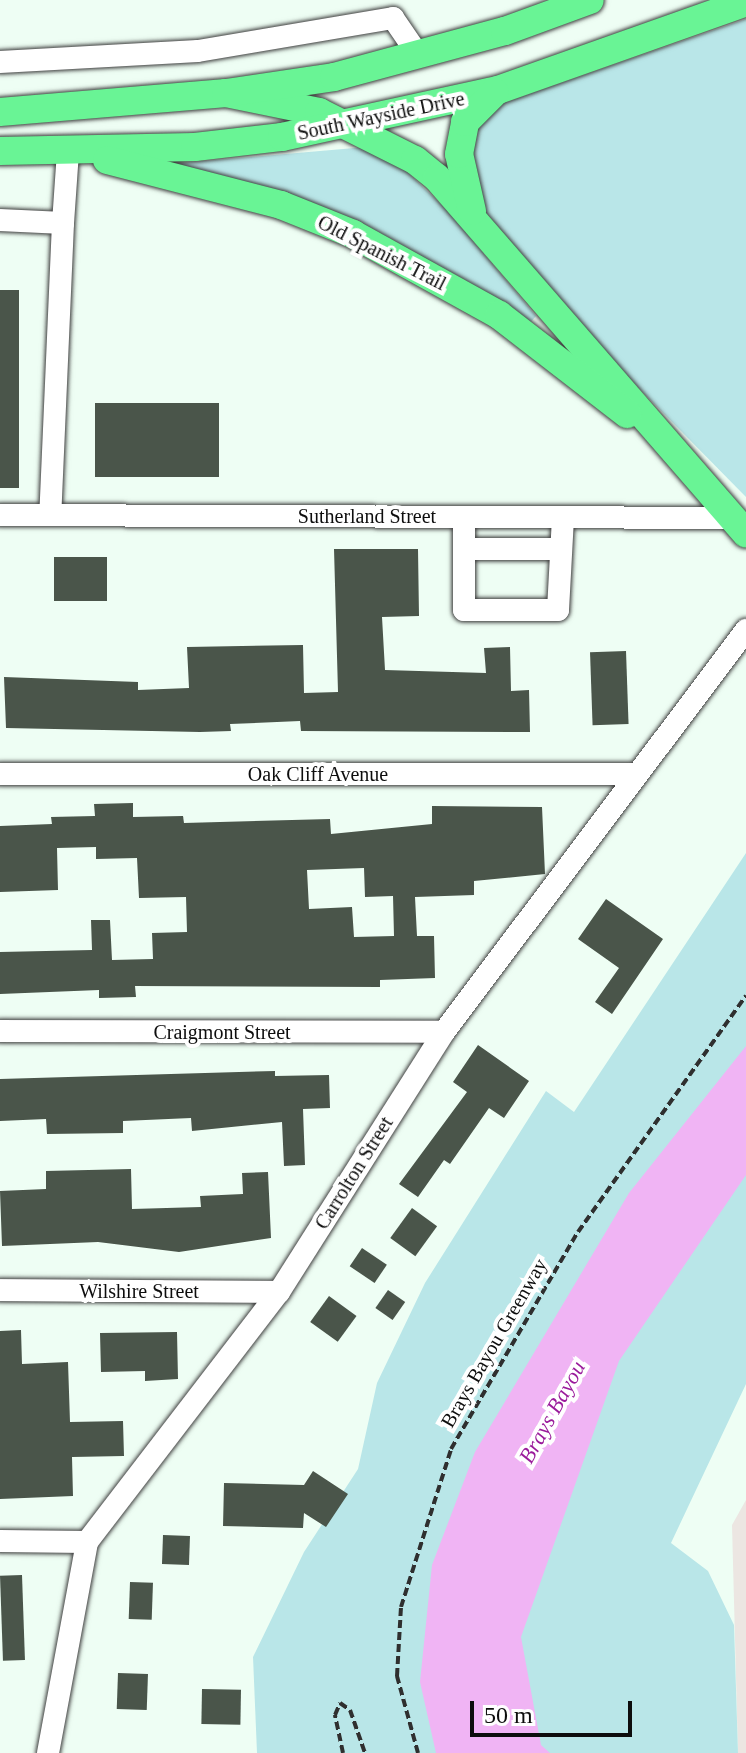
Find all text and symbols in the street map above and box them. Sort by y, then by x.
street label: South Wayside Drive [295,87,467,145]
street label: Old Spanish Trail [314,210,450,296]
street label: Sutherland Street [298,504,436,528]
street label: Oak Cliff Avenue [247,762,389,786]
street label: Craigmont Street [153,1020,291,1044]
street label: Carrolton Street [310,1112,398,1234]
street label: Brays Bayou Greenway [436,1254,552,1432]
street label: Wilshire Street [79,1279,199,1303]
water label: Brays Bayou [513,1356,591,1468]
scale bar [474,1685,636,1735]
text: 50 m [484,1702,533,1728]

